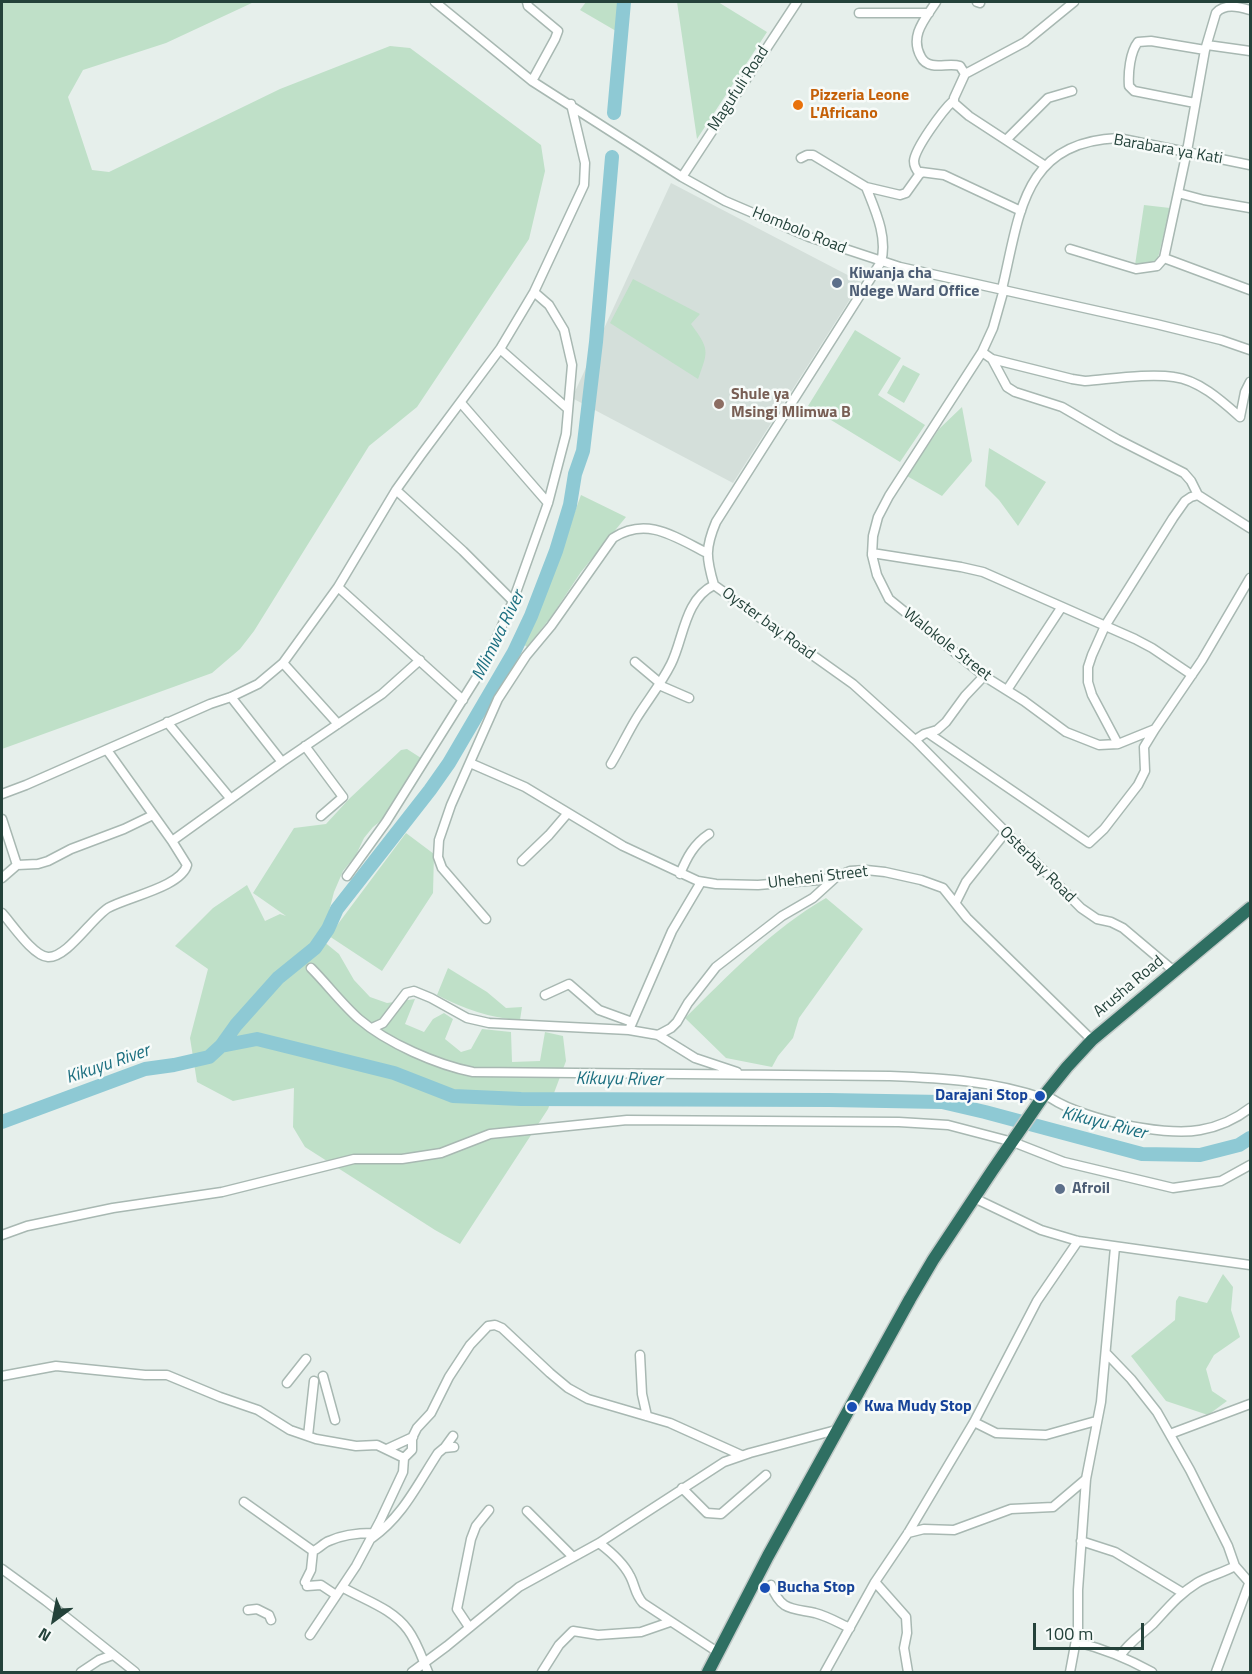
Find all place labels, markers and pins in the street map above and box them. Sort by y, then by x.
place label: Pizzeria Leone L'Africano [810,86,909,124]
marker: Pizzeria Leone L'Africano [791,98,805,112]
place label: Kiwanja cha Ndege Ward Office [849,264,979,302]
marker: Kiwanja cha Ndege Ward Office [830,276,844,290]
place label: Shule ya Msingi Mlimwa B [731,385,851,423]
marker: Shule ya Msingi Mlimwa B [712,397,726,411]
place label: Darajani Stop [935,1086,1028,1106]
marker: Darajani Stop [1033,1089,1047,1103]
place label: Afroil [1072,1179,1110,1199]
marker: Afroil [1053,1182,1067,1196]
place label: Kwa Mudy Stop [864,1397,972,1417]
marker: Kwa Mudy Stop [845,1400,859,1414]
place label: Bucha Stop [777,1578,855,1598]
marker: Bucha Stop [758,1581,772,1595]

